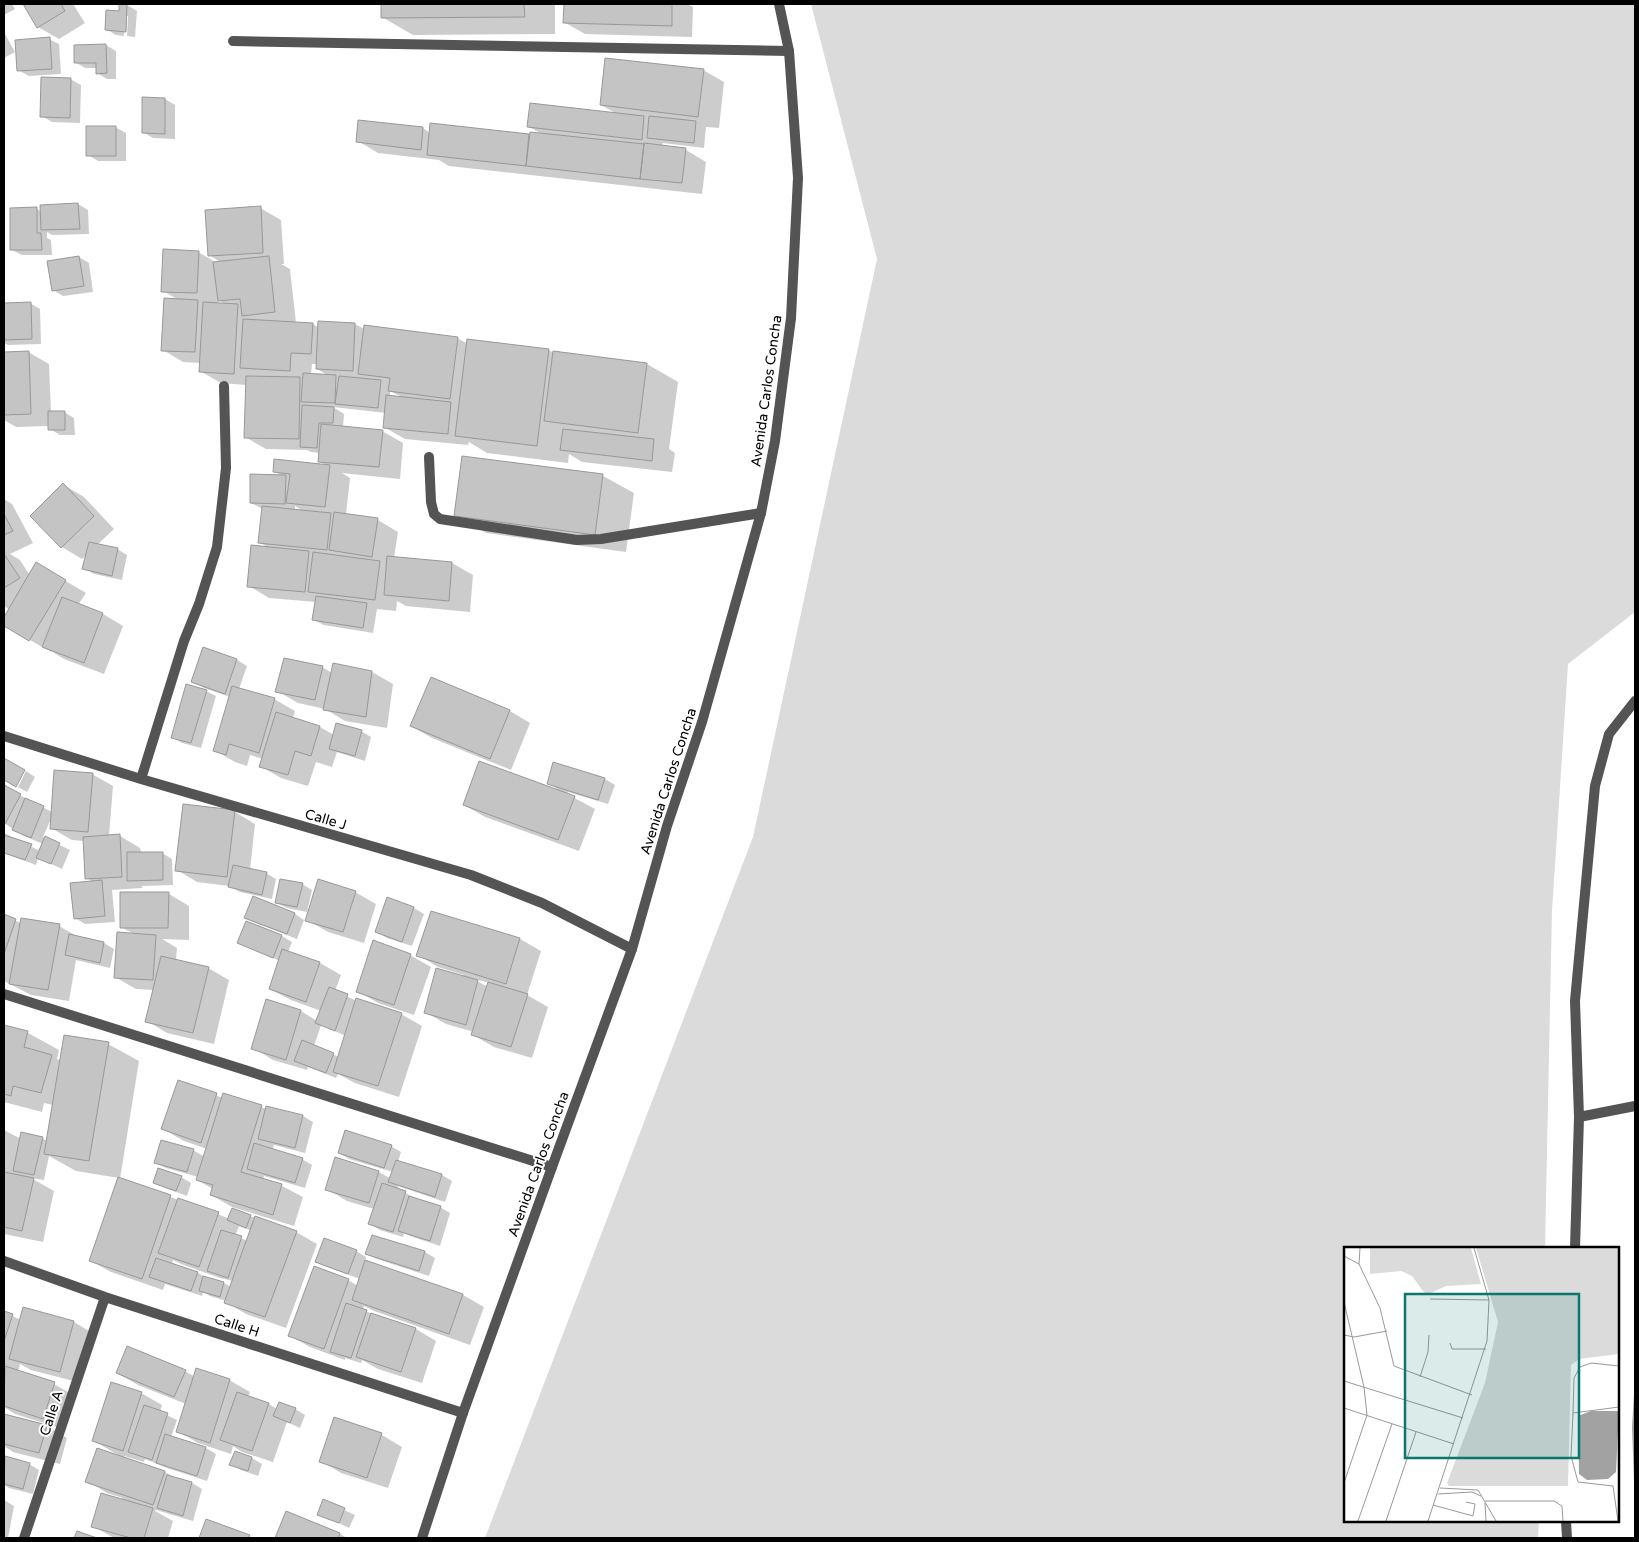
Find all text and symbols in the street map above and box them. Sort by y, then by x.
street label: Avenida Carlos Concha [747,314,786,468]
street label: Avenida Carlos Concha [637,706,700,857]
street label: Calle J [303,805,349,834]
street label: Avenida Carlos Concha [504,1089,573,1239]
inset map [1344,1247,1619,1522]
street label: Calle H [212,1310,262,1341]
street label: Calle A [36,1388,67,1438]

